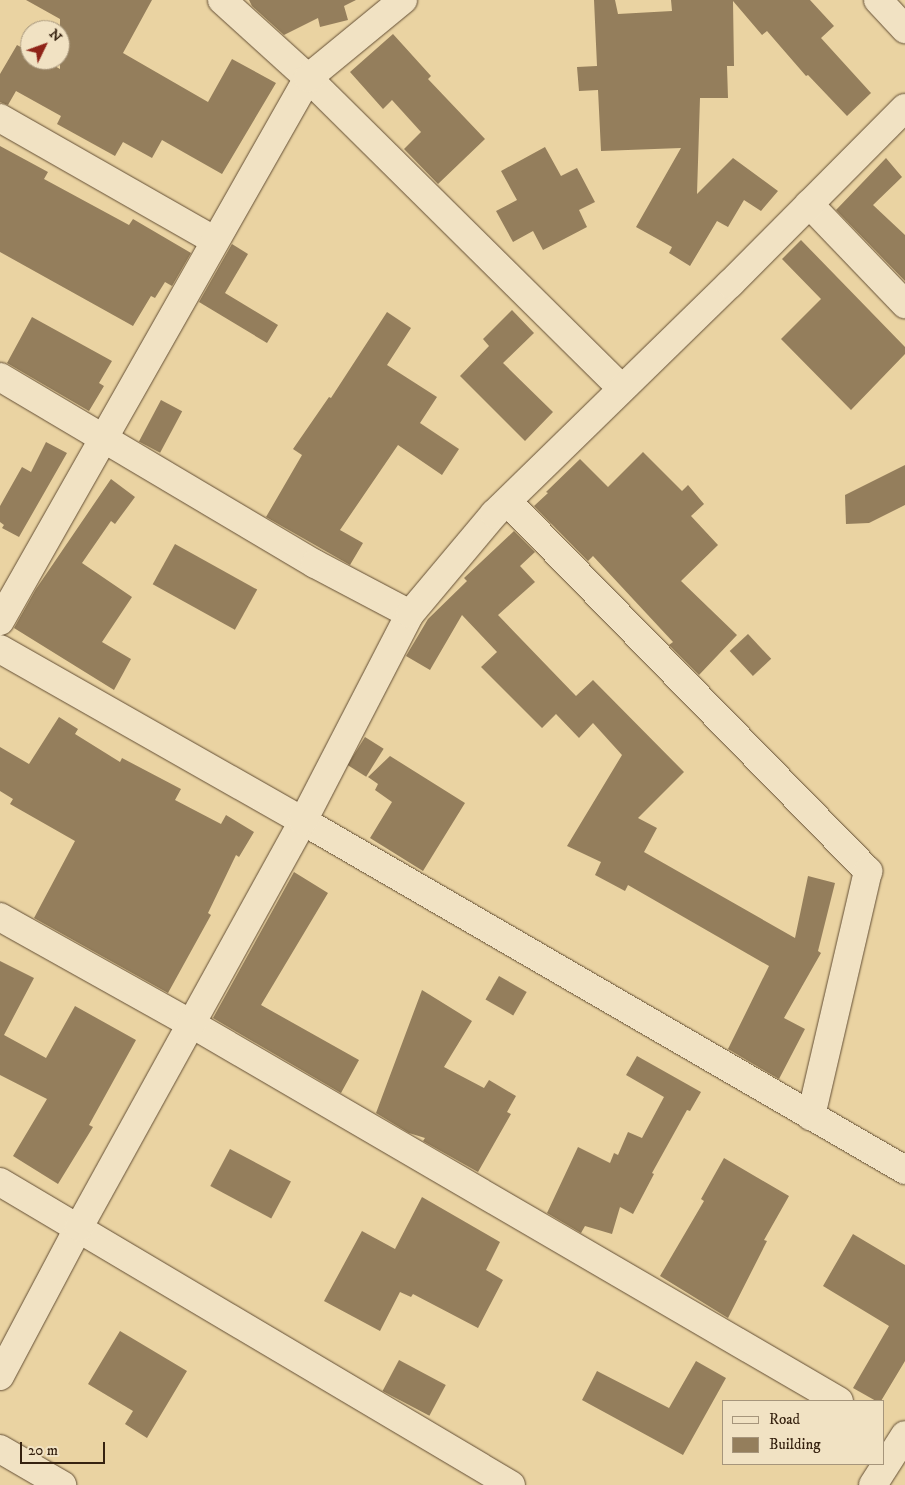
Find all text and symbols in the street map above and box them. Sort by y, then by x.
north arrow [20,20,70,70]
text: N [45,25,66,46]
legend [722,1400,885,1465]
text: Road [769,1410,800,1429]
scale bar [22,1432,108,1464]
text: Building [769,1435,821,1454]
text: 20 m [28,1441,58,1460]

